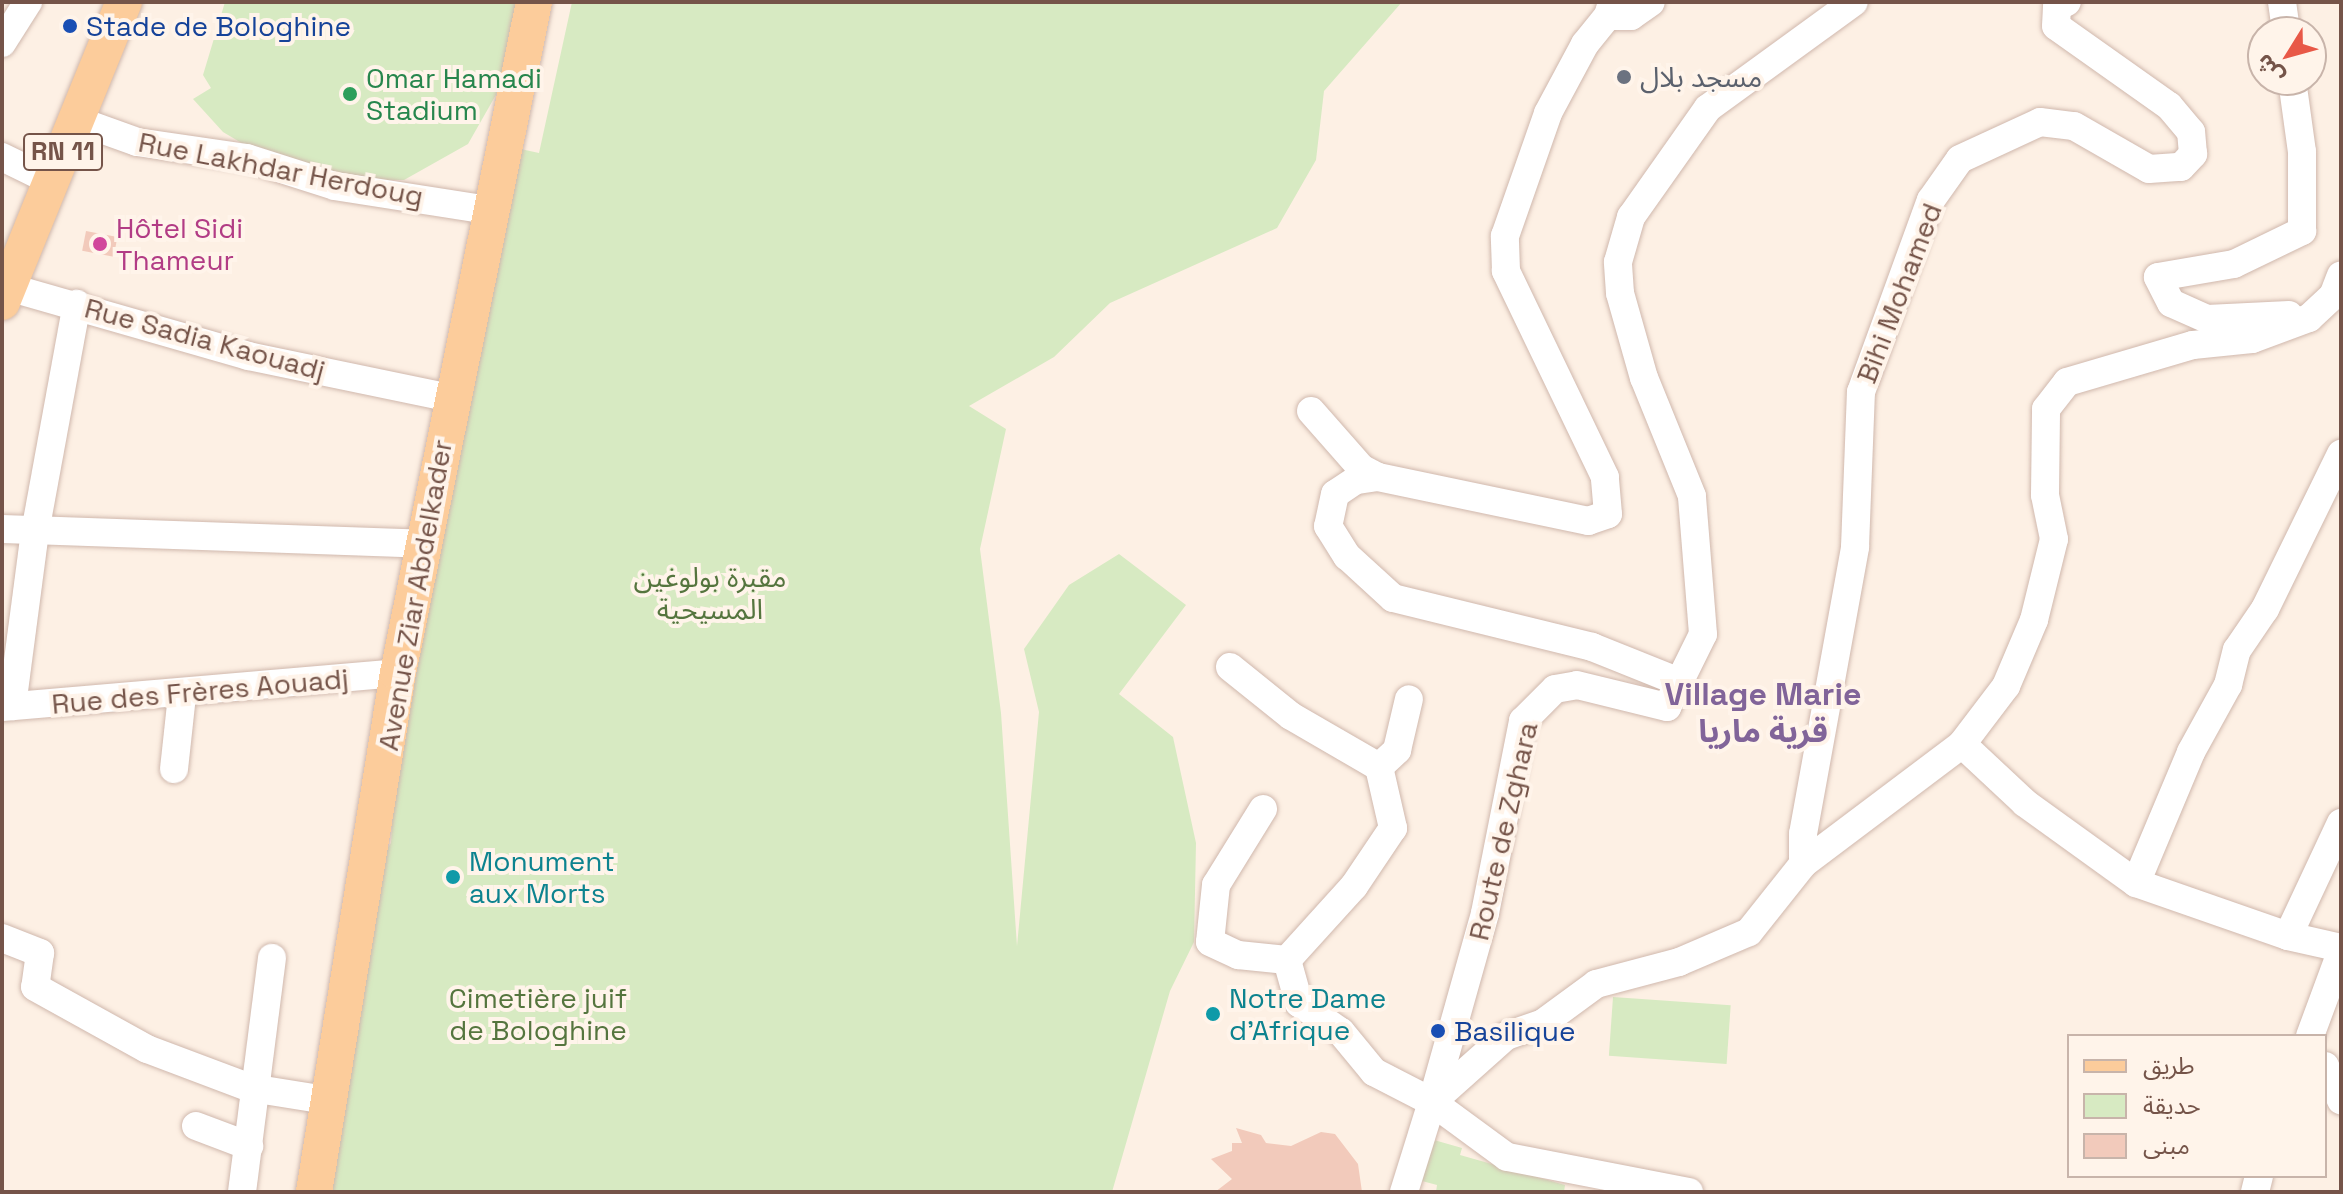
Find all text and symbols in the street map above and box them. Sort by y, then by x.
place label: Stade de Bologhine [86,9,351,43]
north arrow [2247,16,2327,96]
marker: Stade de Bologhine [61,17,79,35]
text: ش [2249,49,2290,90]
place label: مسجد بلال [1640,60,1762,94]
place label: Omar Hamadi Stadium [366,61,542,127]
marker: مسجد بلال [1615,68,1633,86]
marker: Omar Hamadi Stadium [341,85,359,103]
street label: Rue Lakhdar Herdoug [136,125,426,213]
road number: RN 11 [23,130,103,174]
street label: Bihi Mohamed [1849,198,1949,388]
place label: Hôtel Sidi Thameur [116,211,243,277]
marker: Hôtel Sidi Thameur [91,235,109,253]
street label: Rue Sadia Kaouadj [81,291,329,387]
street label: Avenue Ziar Abdelkader [371,437,459,753]
park label: مقبرة بولوغين المسيحية [634,560,786,626]
street label: Rue des Frères Aouadj [50,661,350,721]
district label: Village Marie قرية ماريا [1665,676,1861,751]
street label: Route de Zghara [1462,718,1544,944]
place label: Monument aux Morts [469,844,615,910]
marker: Monument aux Morts [444,868,462,886]
park label: Cimetière juif de Bologhine [449,981,627,1047]
place label: Notre Dame d'Afrique [1229,981,1386,1047]
marker: Notre Dame d'Afrique [1204,1005,1222,1023]
place label: Basilique [1454,1014,1576,1048]
marker: Basilique [1429,1022,1447,1040]
legend [2067,1034,2327,1178]
text: طريق [2143,1050,2195,1081]
text: حديقة [2143,1090,2201,1121]
text: مبنى [2143,1130,2190,1161]

